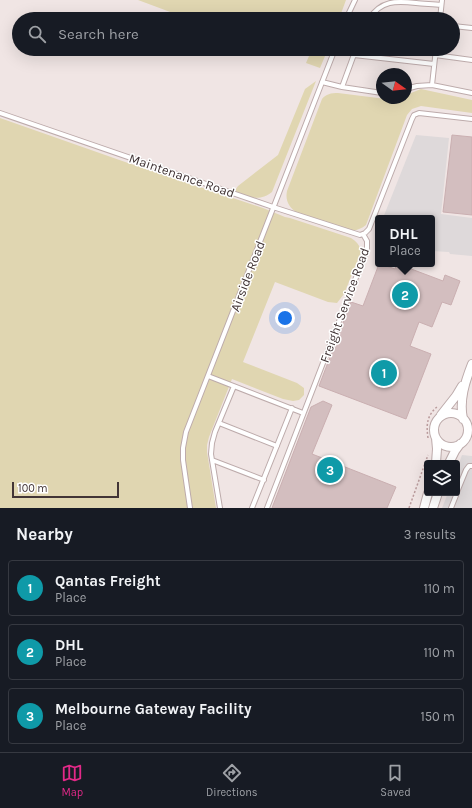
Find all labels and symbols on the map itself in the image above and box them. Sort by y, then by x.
north arrow [376,68,412,104]
street label: Maintenance Road [127,150,237,201]
street label: Airside Road [227,239,268,313]
street label: Freight Service Road [317,246,372,365]
pin: 2 [392,280,418,310]
your location [275,308,295,328]
pin: 1 [371,358,397,388]
pin: 3 [317,455,343,485]
scale bar [12,480,119,499]

